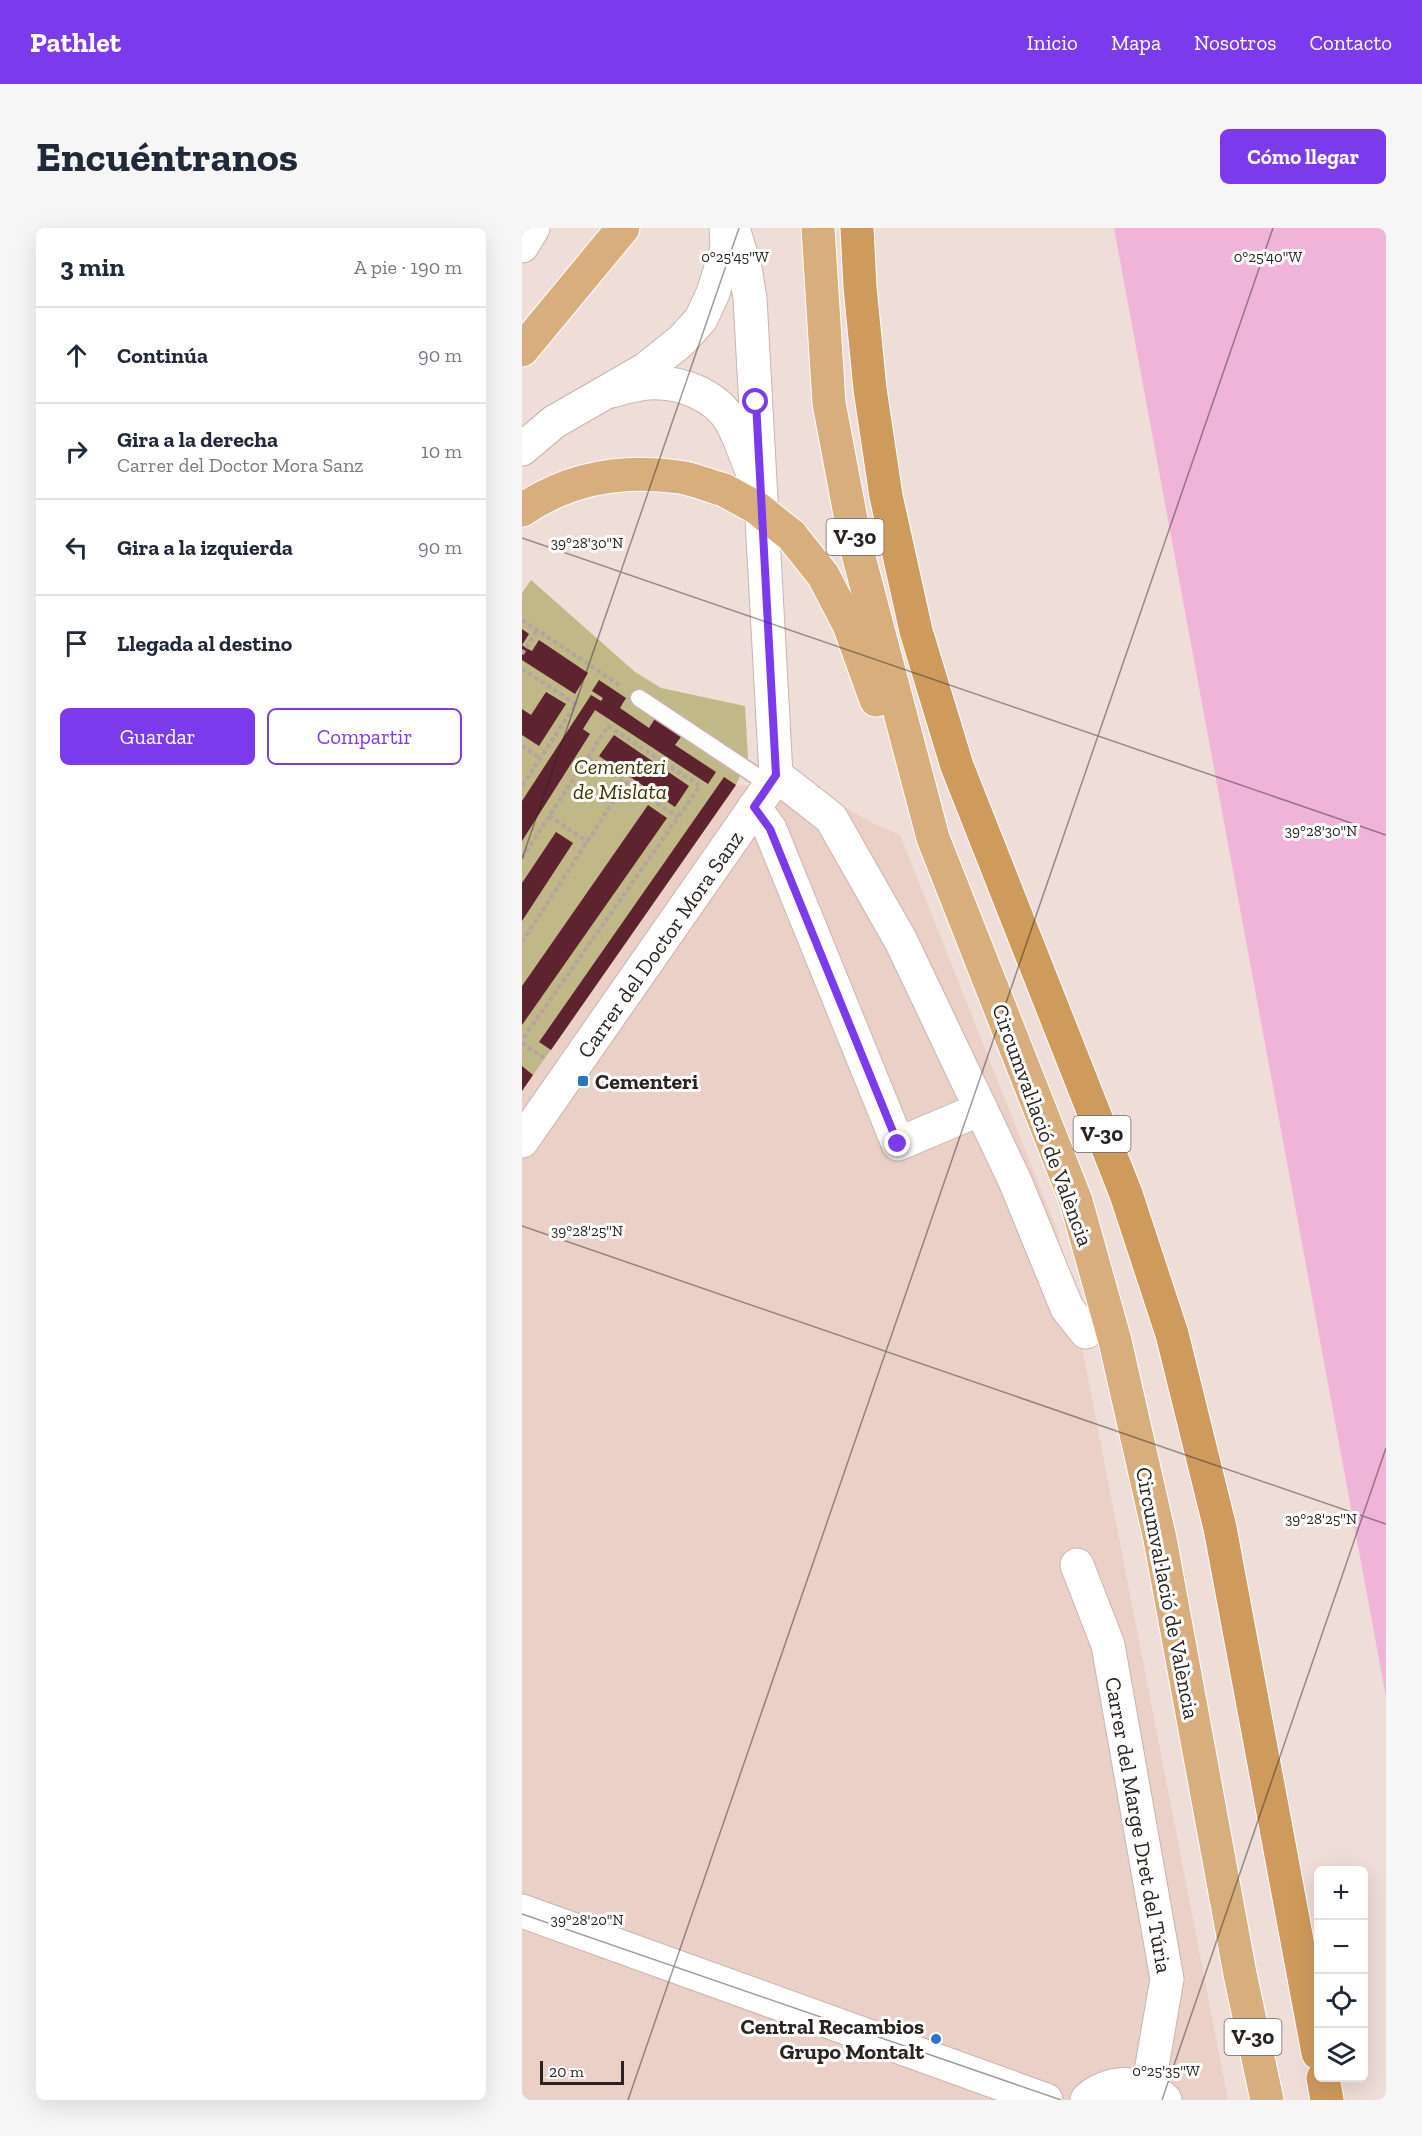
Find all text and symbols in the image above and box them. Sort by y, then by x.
text: Pathlet [30,26,121,59]
text: Inicio [1027,30,1078,55]
text: Mapa [1111,30,1161,55]
text: Nosotros [1194,30,1276,55]
text: Contacto [1309,30,1392,55]
button: Cómo llegar [1220,129,1386,184]
text: Encuéntranos [36,131,298,182]
text: 0°25'45"W [701,248,769,266]
text: 0°25'40"W [1234,248,1302,266]
text: 3 min [60,251,125,283]
text: A pie · 190 m [354,255,462,279]
icon: ahead [60,339,93,372]
text: Continúa [117,342,208,369]
text: 90 m [418,343,462,367]
route start [742,388,768,414]
text: Gira a la derecha [117,426,278,453]
icon: right [60,435,93,468]
text: 10 m [421,439,462,463]
text: Carrer del Doctor Mora Sanz [117,453,364,477]
road number: V-30 [826,519,884,555]
icon: left [60,531,93,564]
text: Gira a la izquierda [117,534,293,561]
text: 39°28'30"N [551,534,623,552]
text: 90 m [418,535,462,559]
icon: arrive [60,627,93,660]
text: Llegada al destino [117,630,292,657]
button: Guardar [60,708,255,765]
button: Compartir [267,708,462,765]
park label: Cementeri de Mislata [573,753,667,805]
text: 39°28'30"N [1285,822,1357,840]
street label: Carrer del Doctor Mora Sanz [572,825,749,1063]
street label: Circumval·lació de València [986,1000,1099,1251]
place label: Cementeri [595,1068,699,1095]
marker: Cementeri [576,1074,590,1088]
road number: V-30 [1074,1116,1130,1152]
route end [884,1130,910,1156]
text: 39°28'25"N [551,1222,623,1240]
street label: Circumval·lació de València [1130,1465,1205,1722]
text: 39°28'25"N [1285,1510,1357,1528]
street label: Carrer del Marge Dret del Túria [1099,1675,1178,1976]
map controls [1314,1866,1368,2082]
button: + [1314,1866,1368,1920]
text: 39°28'20"N [551,1911,623,1929]
button: − [1314,1920,1368,1974]
button: locate [1314,1974,1368,2028]
place label: Central Recambios Grupo Montalt [741,2013,924,2065]
road number: V-30 [1224,2019,1282,2055]
button: layers [1314,2028,1368,2082]
marker: Central Recambios Grupo Montalt [929,2032,943,2046]
scale bar [540,2058,624,2086]
text: 20 m [549,2062,584,2081]
text: 0°25'35"W [1132,2062,1200,2080]

